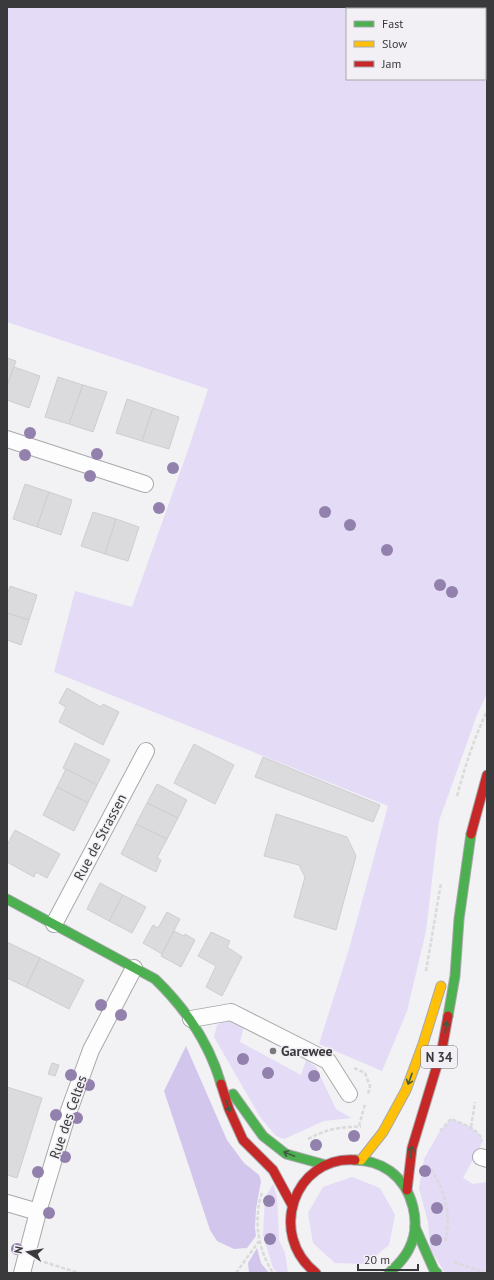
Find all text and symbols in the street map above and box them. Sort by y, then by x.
legend [346,8,486,80]
text: Fast [382,16,403,31]
text: Slow [382,36,407,51]
text: Jam [381,56,401,71]
street label: Rue de Strassen [70,791,130,883]
one-way arrow [442,1020,450,1033]
place label: Garewee [281,1042,333,1060]
marker: Garewee [268,1046,278,1056]
road number: N 34 [421,1046,457,1068]
street label: Rue des Celtes [45,1073,91,1161]
one-way arrow [406,1073,414,1085]
one-way arrow [225,1100,233,1112]
one-way arrow [407,1146,415,1159]
one-way arrow [283,1150,295,1158]
north arrow [8,1232,48,1272]
text: N [11,1245,26,1255]
scale bar [358,1246,418,1272]
text: 20 m [364,1252,390,1267]

